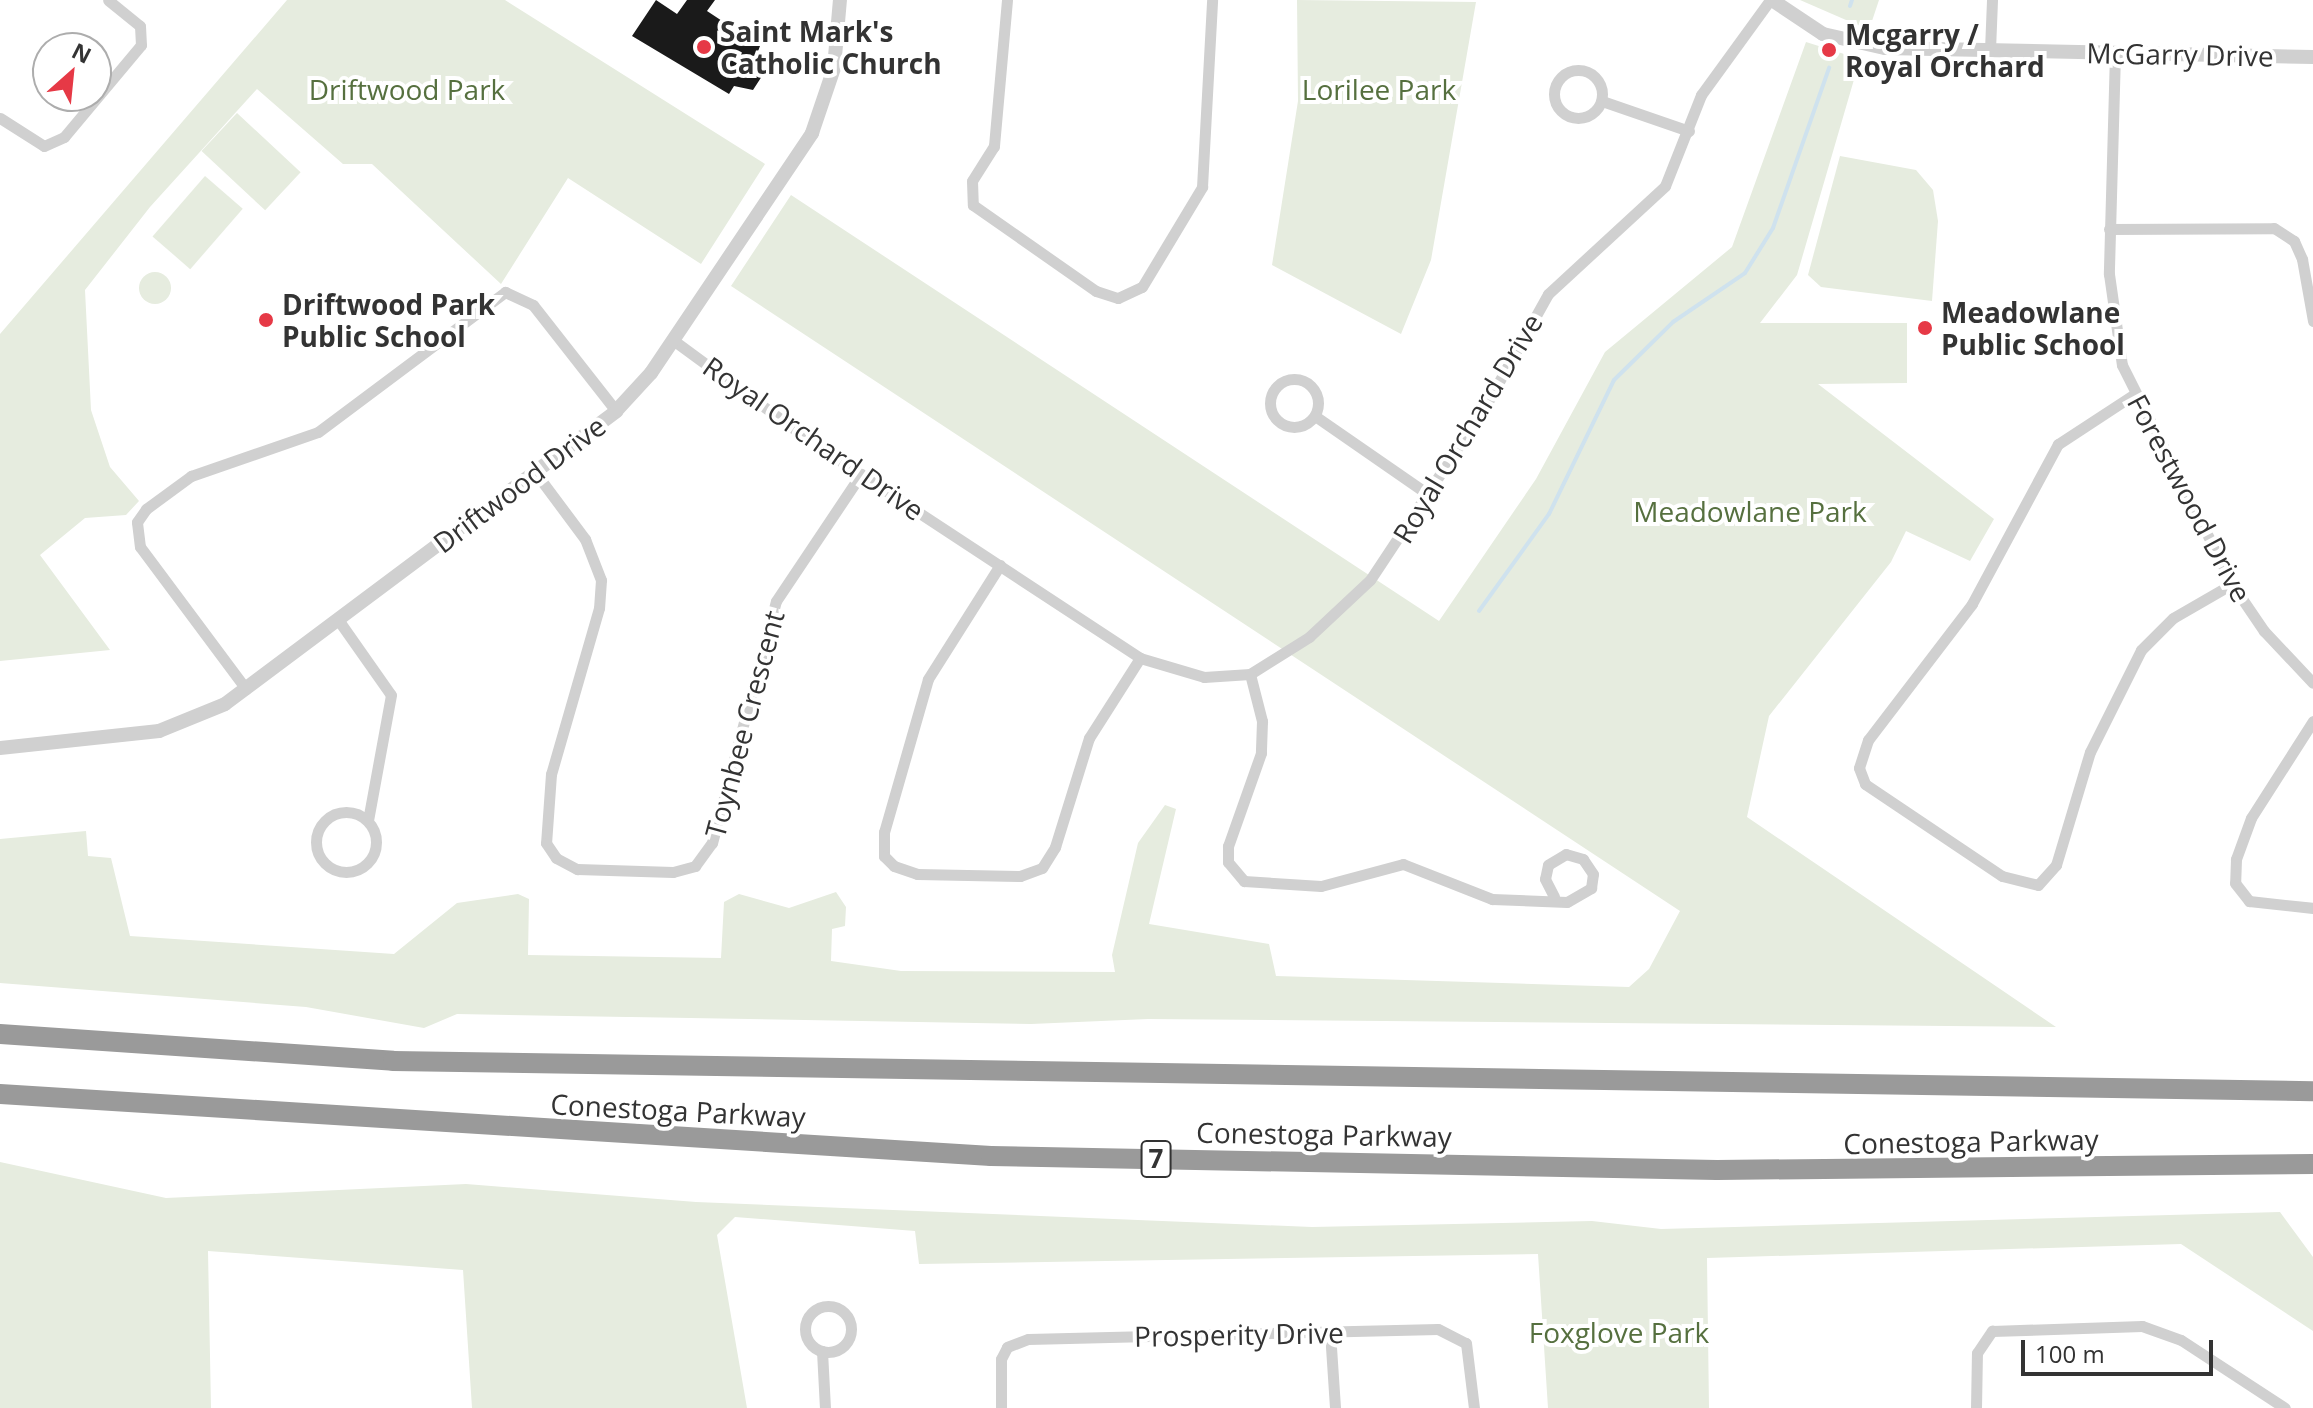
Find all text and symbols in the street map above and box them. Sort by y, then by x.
place label: Saint Mark's Catholic Church [720,14,942,80]
place label: Mcgarry / Royal Orchard [1845,17,2045,83]
north arrow [32,32,112,112]
text: N [67,35,97,70]
street label: McGarry Drive [2086,36,2274,72]
marker: Saint Mark's Catholic Church [695,38,713,56]
marker: Mcgarry / Royal Orchard [1820,41,1838,59]
park label: Driftwood Park [309,72,505,106]
park label: Lorilee Park [1302,72,1456,106]
place label: Driftwood Park Public School [282,287,495,353]
place label: Meadowlane Public School [1941,295,2125,361]
street label: Royal Orchard Drive [1385,307,1549,549]
marker: Driftwood Park Public School [257,311,275,329]
marker: Meadowlane Public School [1916,319,1934,337]
street label: Royal Orchard Drive [697,349,931,527]
street label: Forestwood Drive [2121,389,2259,607]
street label: Driftwood Drive [426,408,612,560]
park label: Meadowlane Park [1633,494,1867,528]
street label: Toynbee Crescent [698,607,790,841]
street label: Conestoga Parkway [550,1087,806,1133]
street label: Conestoga Parkway [1196,1115,1452,1153]
street label: Conestoga Parkway [1843,1122,2099,1160]
road number: 7 [1140,1137,1172,1181]
street label: Prosperity Drive [1134,1315,1344,1353]
park label: Foxglove Park [1529,1315,1709,1349]
scale bar [2025,1324,2217,1374]
text: 100 m [2035,1337,2105,1370]

